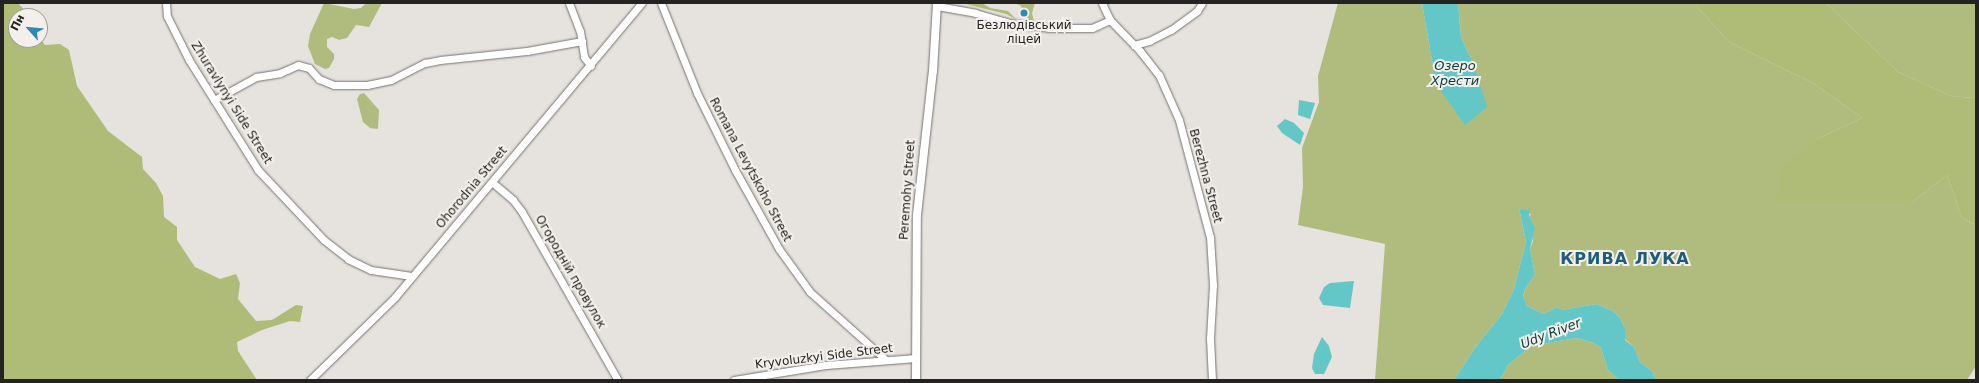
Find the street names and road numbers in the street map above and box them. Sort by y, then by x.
street label: Zhuravlynyi Side Street [187,39,275,167]
street label: Romana Levytskoho Street [706,96,794,244]
street label: Berezhna Street [1186,127,1224,225]
street label: Peremohy Street [897,139,919,241]
street label: Ohorodnia Street [434,144,510,232]
street label: Огородній провулок [532,213,608,331]
street label: Kryvoluzkyi Side Street [754,341,894,373]

